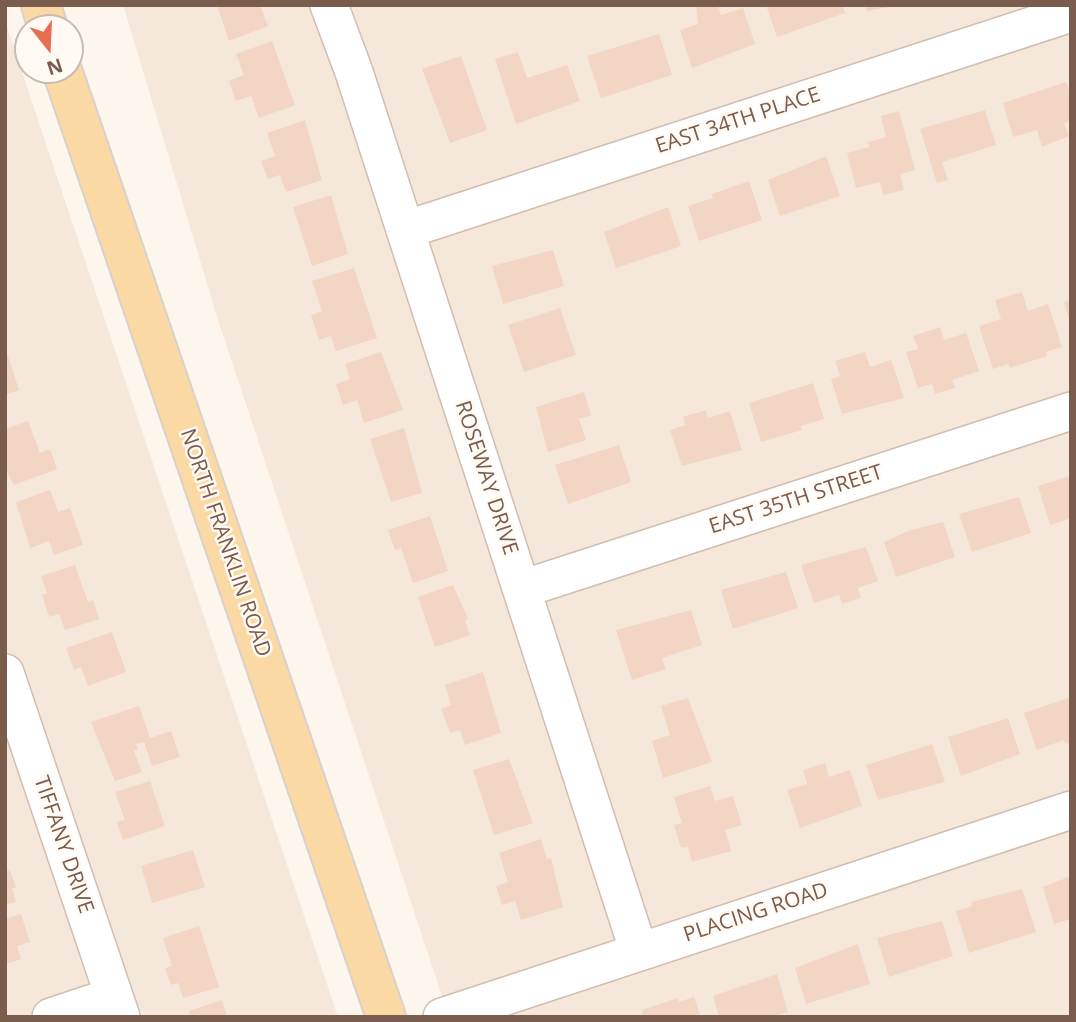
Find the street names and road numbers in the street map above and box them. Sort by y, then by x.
street label: EAST 34TH PLACE [652,82,824,160]
street label: ROSEWAY DRIVE [449,398,523,558]
street label: NORTH FRANKLIN ROAD [174,426,276,660]
street label: EAST 35TH STREET [706,460,886,540]
street label: TIFFANY DRIVE [28,773,98,917]
street label: PLACING ROAD [681,878,831,948]

